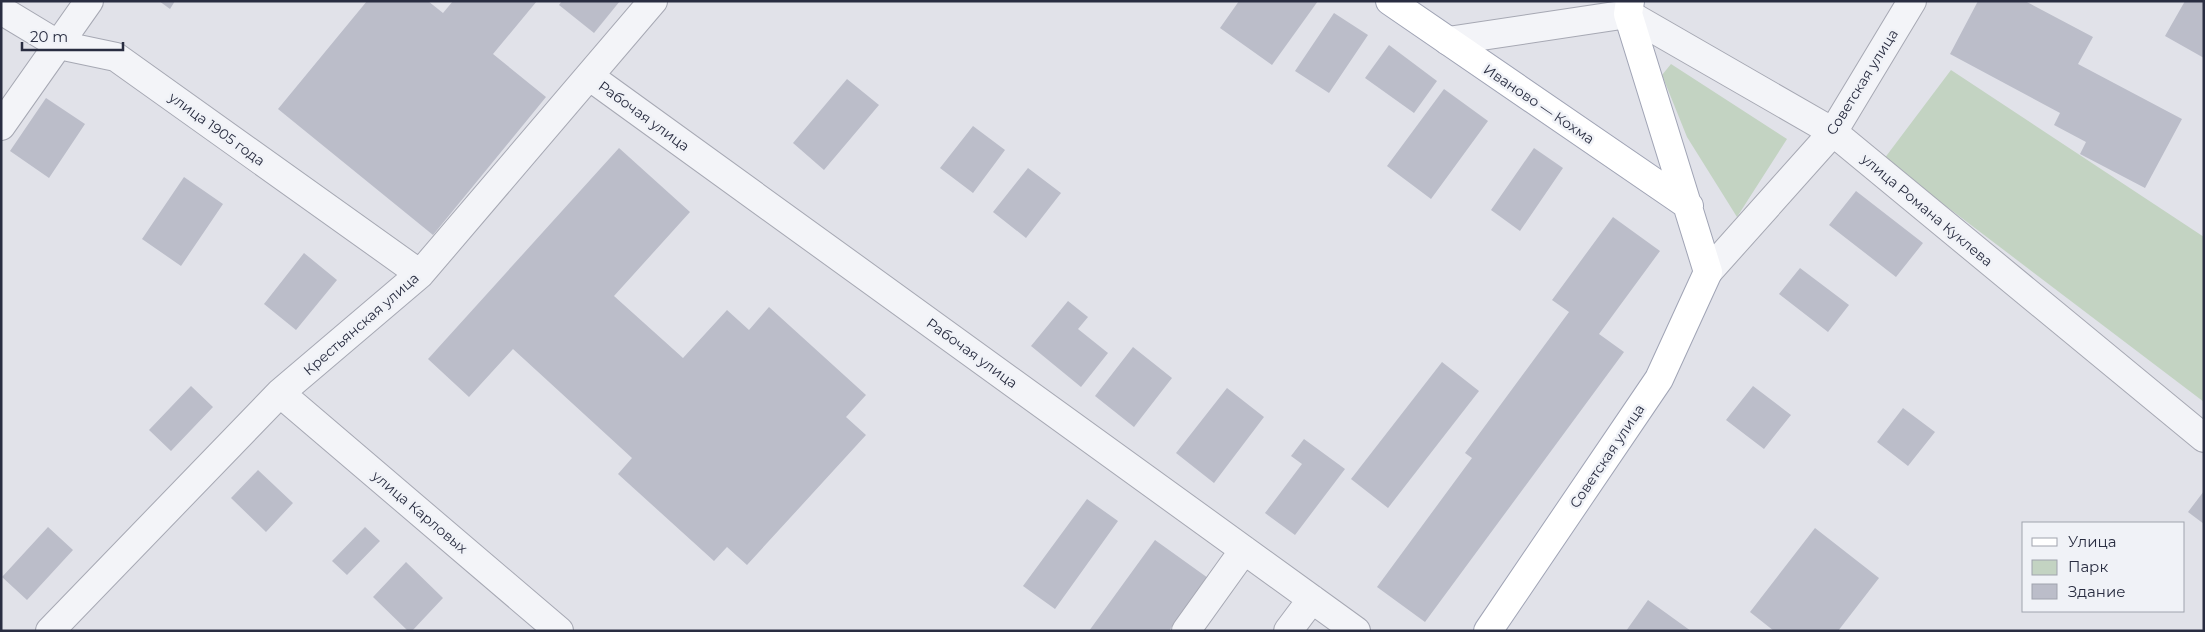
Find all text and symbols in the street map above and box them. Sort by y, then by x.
scale bar [22,20,124,52]
street label: Советская улица [1822,26,1902,138]
text: 20 m [30,27,68,46]
street label: Иваново — Кохма [1480,60,1598,148]
street label: Рабочая улица [595,77,693,155]
street label: улица 1905 года [165,88,269,170]
street label: улица Романа Куклева [1857,149,1996,270]
street label: Крестьянская улица [299,269,423,379]
street label: Рабочая улица [923,314,1021,392]
street label: Советская улица [1566,401,1648,511]
street label: улица Карловых [368,466,472,558]
legend [2022,522,2185,612]
text: Улица [2068,532,2116,551]
text: Парк [2068,557,2108,576]
text: Здание [2068,582,2126,601]

